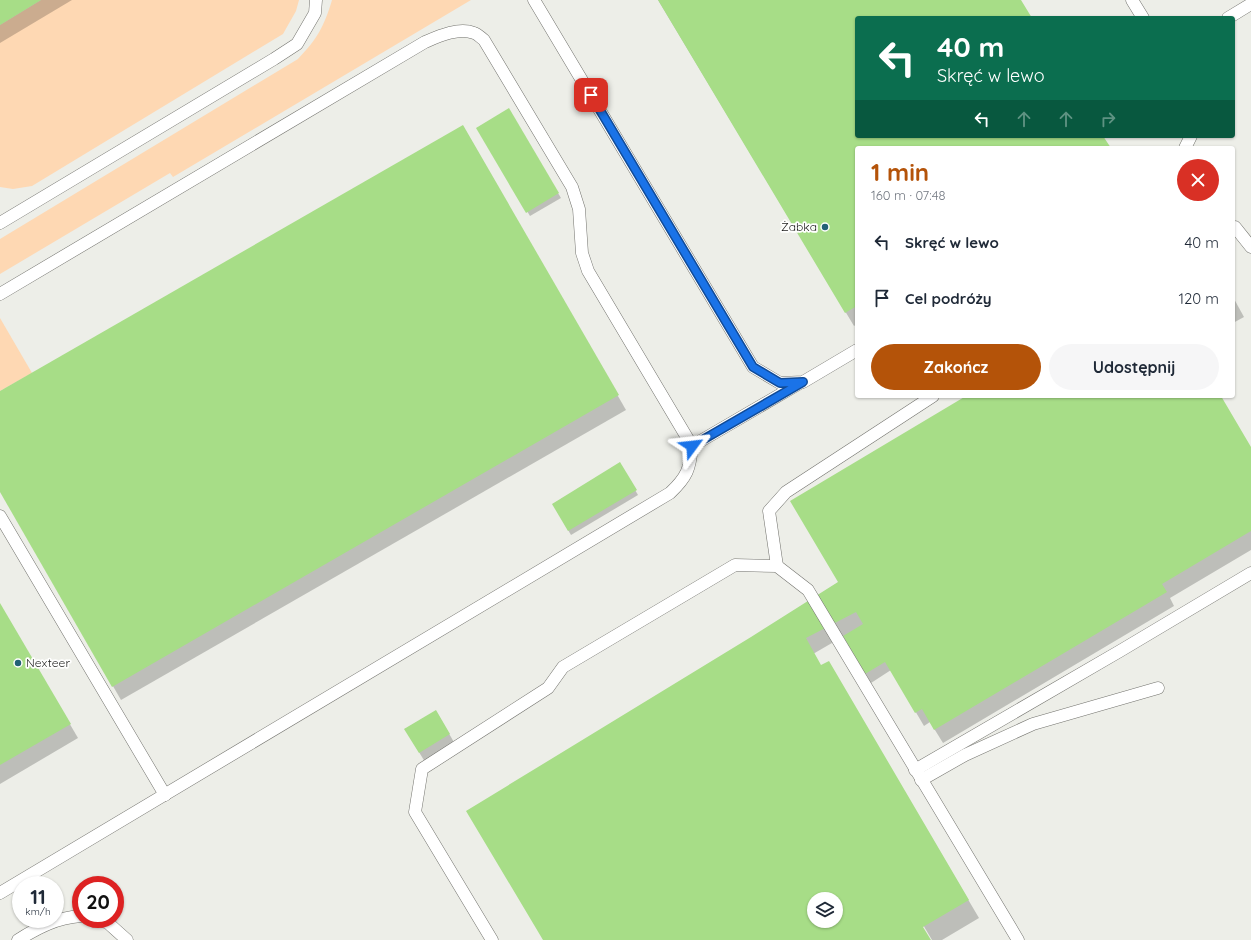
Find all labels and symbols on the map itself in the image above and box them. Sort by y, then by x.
pin [574,78,608,112]
place label: Żabka [781,219,817,234]
marker: Żabka [820,222,830,232]
position arrow [671,425,713,467]
place label: Nexteer [26,655,70,670]
marker: Nexteer [13,658,23,668]
speed limit sign: 20 [72,876,124,928]

